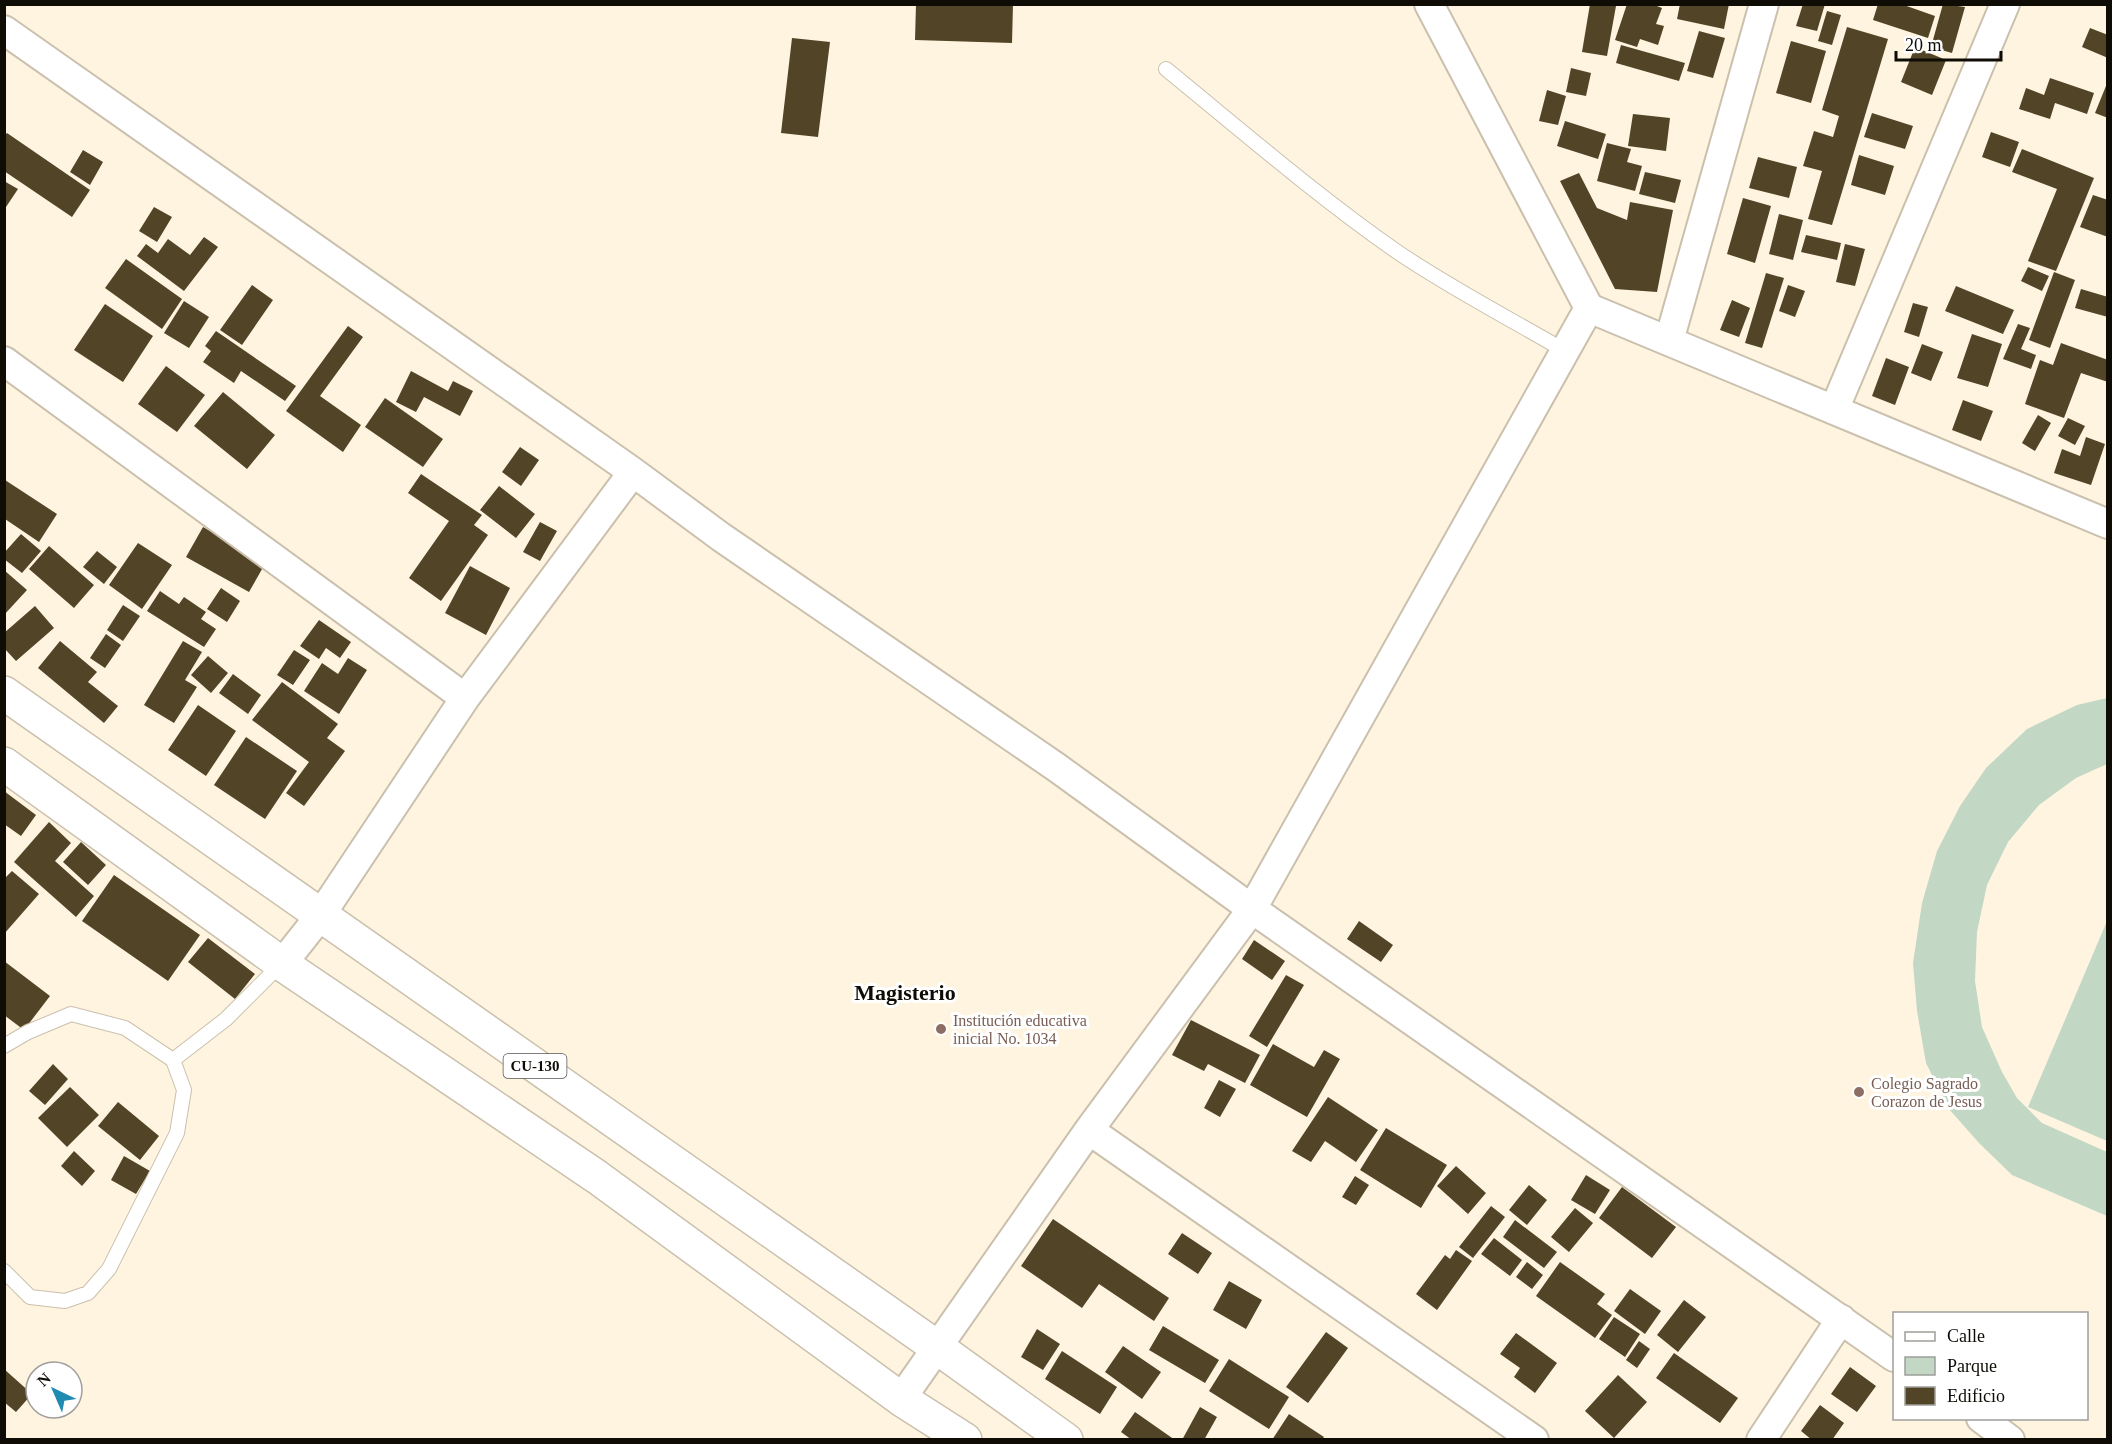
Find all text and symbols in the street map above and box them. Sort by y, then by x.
scale bar [1896,24,2001,62]
text: 20 m [1905,35,1942,55]
district label: Magisterio [854,980,956,1005]
place label: Institución educativa inicial No. 1034 [953,1012,1087,1047]
marker: Institución educativa inicial No. 1034 [934,1022,948,1036]
road number: CU-130 [504,1054,566,1078]
place label: Colegio Sagrado Corazon de Jesus [1871,1075,1982,1110]
marker: Colegio Sagrado Corazon de Jesus [1852,1085,1866,1099]
legend [1893,1312,2088,1420]
text: Calle [1947,1326,1985,1346]
text: Parque [1947,1356,1997,1376]
north arrow [24,1360,84,1420]
text: N [34,1369,54,1390]
text: Edificio [1947,1386,2005,1406]

